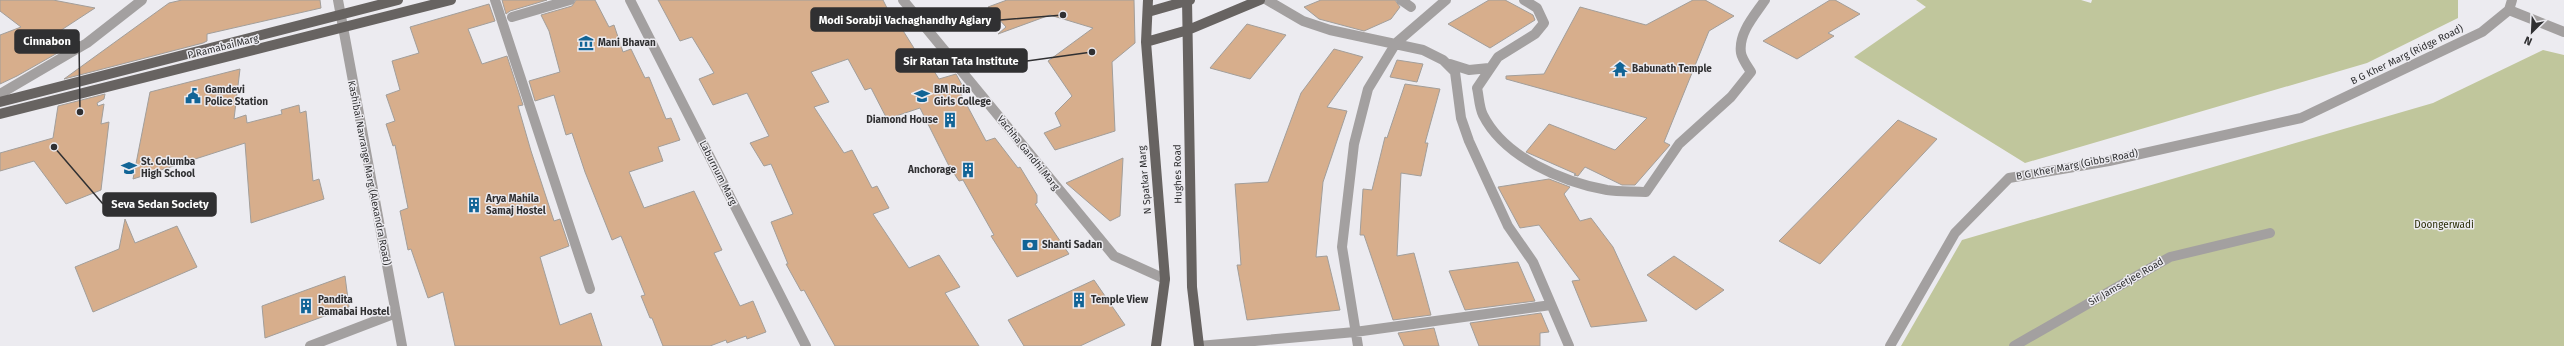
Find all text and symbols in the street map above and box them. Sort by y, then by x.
callout: Modi Sorabji Vachaghandhy Agiary [811,8,1000,31]
north arrow [2512,12,2552,52]
text: Modi Sorabji Vachaghandhy Agiary [819,14,992,27]
street label: B G Kher Marg (Ridge Road) [2348,22,2465,88]
callout: Cinnabon [15,30,79,53]
street label: P Ramabai Marg [186,32,261,62]
text: N [2522,33,2534,48]
museum icon: Mani Bhavan [577,34,595,52]
text: Cinnabon [23,35,71,48]
place label: Mani Bhavan [598,37,656,49]
callout: Sir Ratan Tata Institute [896,49,1027,72]
text: Sir Ratan Tata Institute [903,55,1019,68]
temple icon: Babunath Temple [1611,60,1629,78]
place label: Babunath Temple [1632,63,1712,75]
street label: Kashibai Navrange Marg (Alexandra Road) [345,79,394,266]
place label: Gamdevi Police Station [205,84,268,108]
place label: BM Ruia Girls College [934,84,992,108]
public building icon: Gamdevi Police Station [184,87,202,105]
school or university icon: BM Ruia Girls College [913,87,931,105]
building icon: Diamond House [941,111,959,129]
street label: Vachha Gandhi Marg [994,113,1062,193]
place label: Diamond House [866,114,938,126]
street label: Laburnum Marg [697,139,740,208]
street label: N Spatkar Marg [1136,144,1154,215]
street label: Hughes Road [1171,144,1185,204]
street label: B G Kher Marg (Gibbs Road) [2015,146,2139,183]
place label: St. Columba High School [141,156,196,180]
school or university icon: St. Columba High School [120,159,138,177]
building icon: Anchorage [959,161,977,179]
place label: Anchorage [907,164,956,176]
callout: Seva Sedan Society [103,193,216,216]
place label: Arya Mahila Samaj Hostel [485,193,546,217]
building icon: Arya Mahila Samaj Hostel [465,196,483,214]
text: Seva Sedan Society [111,198,209,211]
park label: Doongerwadi [2414,219,2474,231]
bank icon: Shanti Sadan [1021,236,1039,254]
place label: Shanti Sadan [1042,239,1102,251]
street label: Sir Jamsetjee Road [2086,256,2166,308]
building icon: Temple View [1070,291,1088,309]
place label: Pandita Ramabai Hostel [318,294,390,318]
place label: Temple View [1091,294,1149,306]
building icon: Pandita Ramabai Hostel [297,297,315,315]

